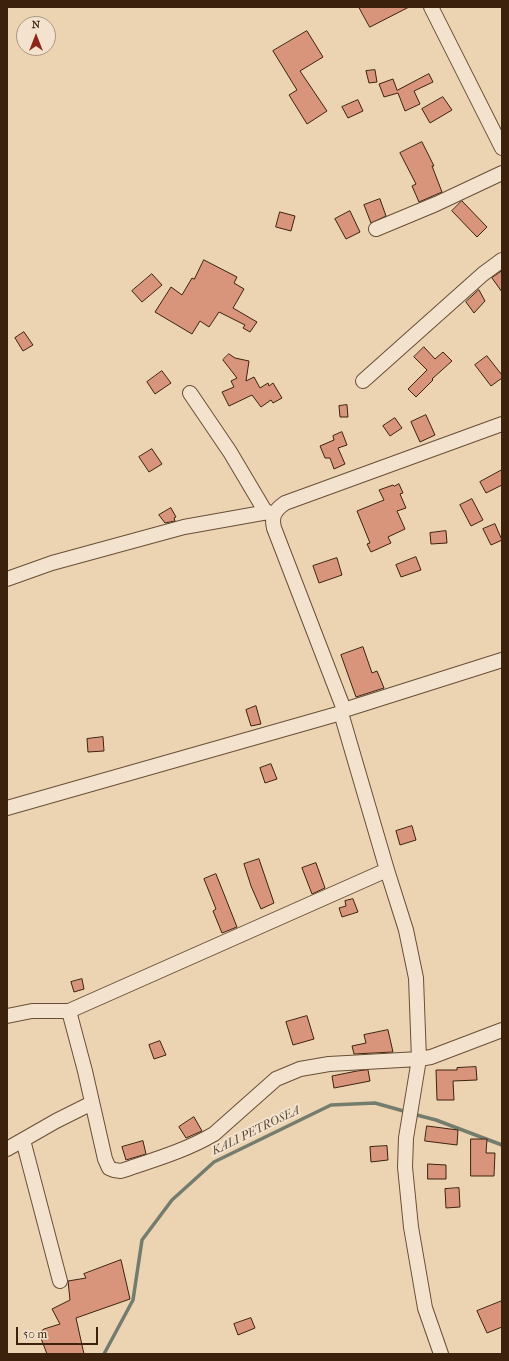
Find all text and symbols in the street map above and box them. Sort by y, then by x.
north arrow [16,16,56,56]
text: N [32,18,40,31]
water label: KALI PETROSEA [209,1103,303,1159]
scale bar [18,1319,100,1345]
text: 50 m [23,1327,47,1341]

